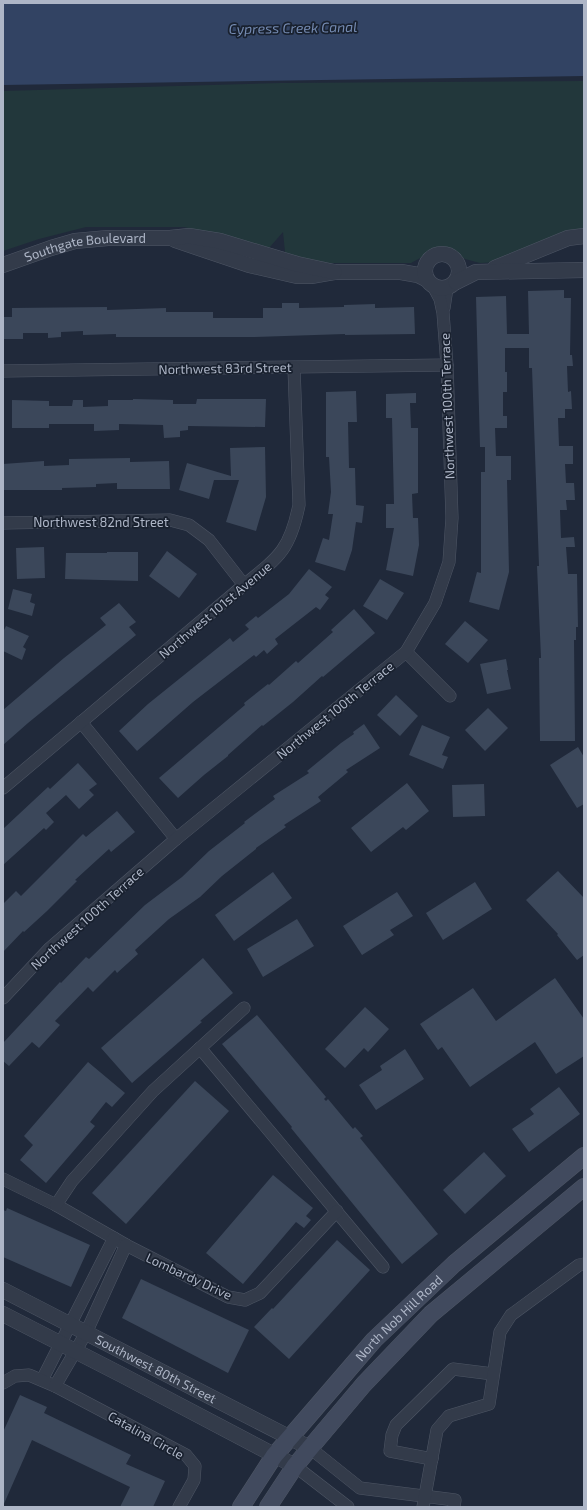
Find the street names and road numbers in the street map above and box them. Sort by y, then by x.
street label: Southgate Boulevard [22,230,146,265]
street label: Northwest 100th Terrace [436,333,458,479]
street label: Northwest 83rd Street [158,359,292,377]
street label: Northwest 82nd Street [33,514,169,530]
street label: Northwest 101st Avenue [155,558,275,662]
street label: Northwest 100th Terrace [273,658,397,762]
street label: Northwest 100th Terrace [27,863,147,973]
street label: Lombardy Drive [144,1249,234,1303]
street label: North Nob Hill Road [352,1271,446,1364]
street label: Southwest 80th Street [93,1331,219,1407]
street label: Catalina Circle [105,1408,187,1462]

